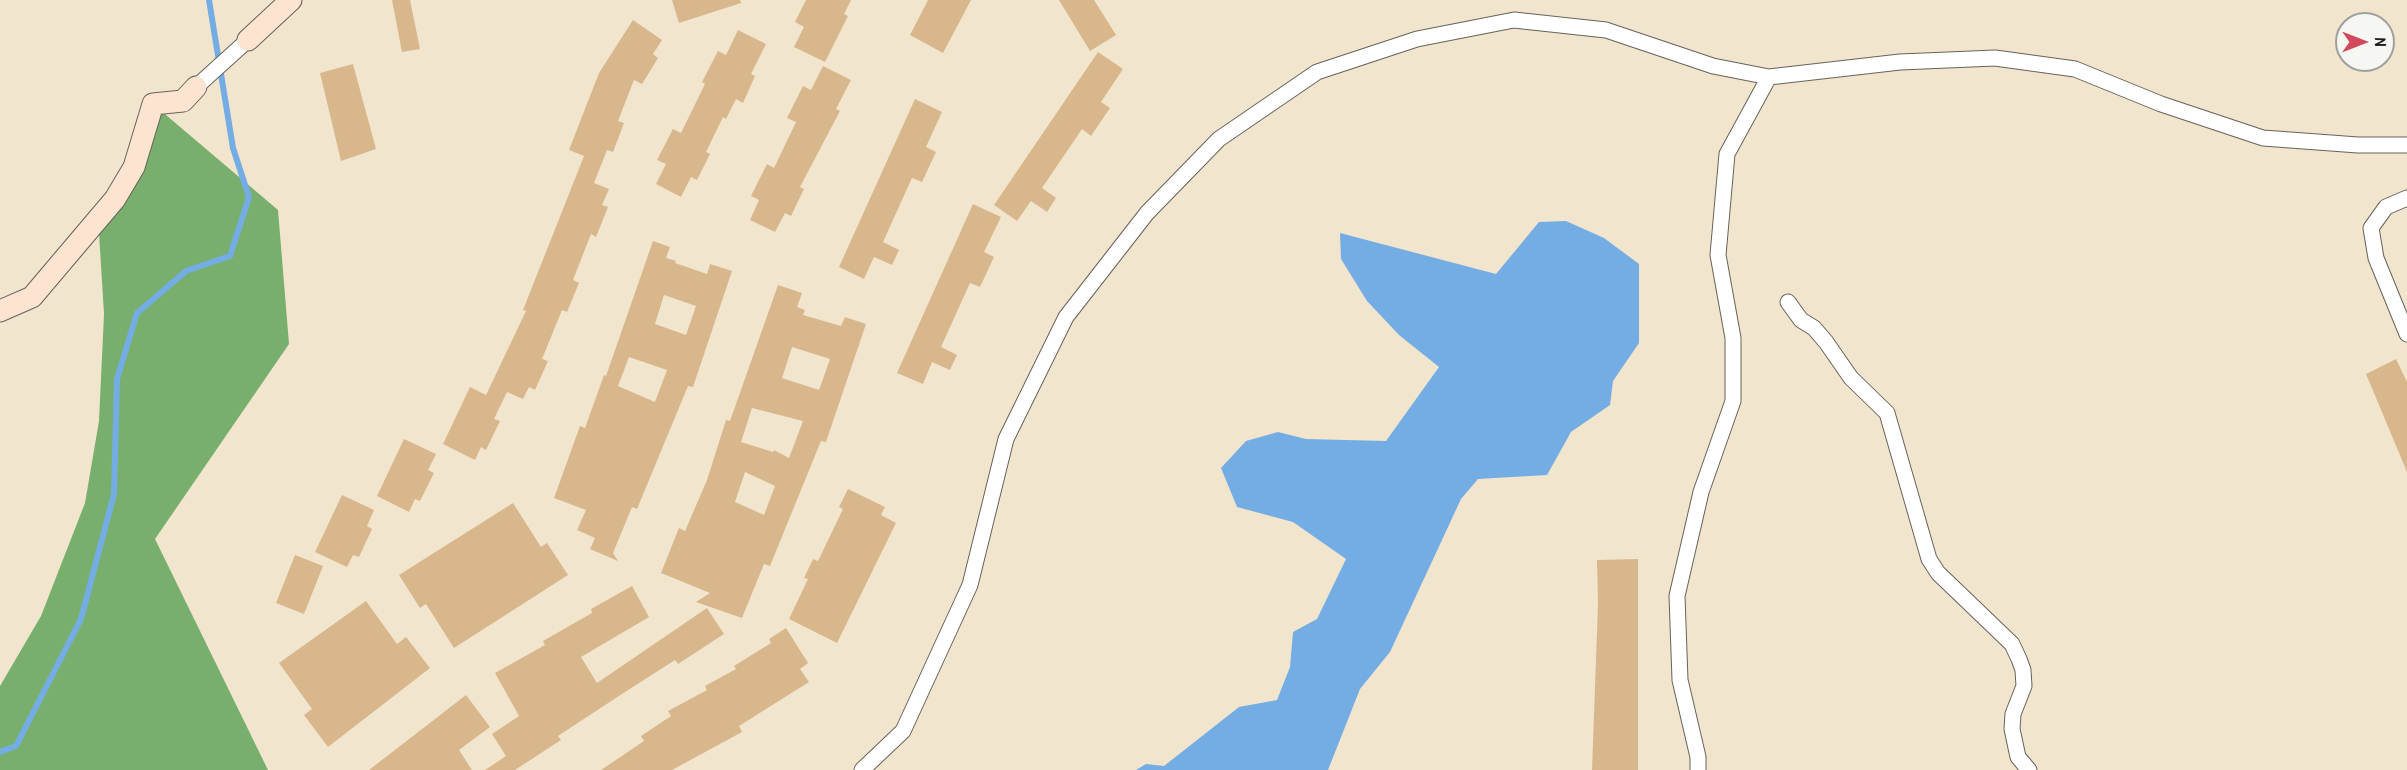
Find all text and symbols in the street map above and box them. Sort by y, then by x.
north arrow [2335,12,2395,72]
text: N [2370,38,2392,46]

